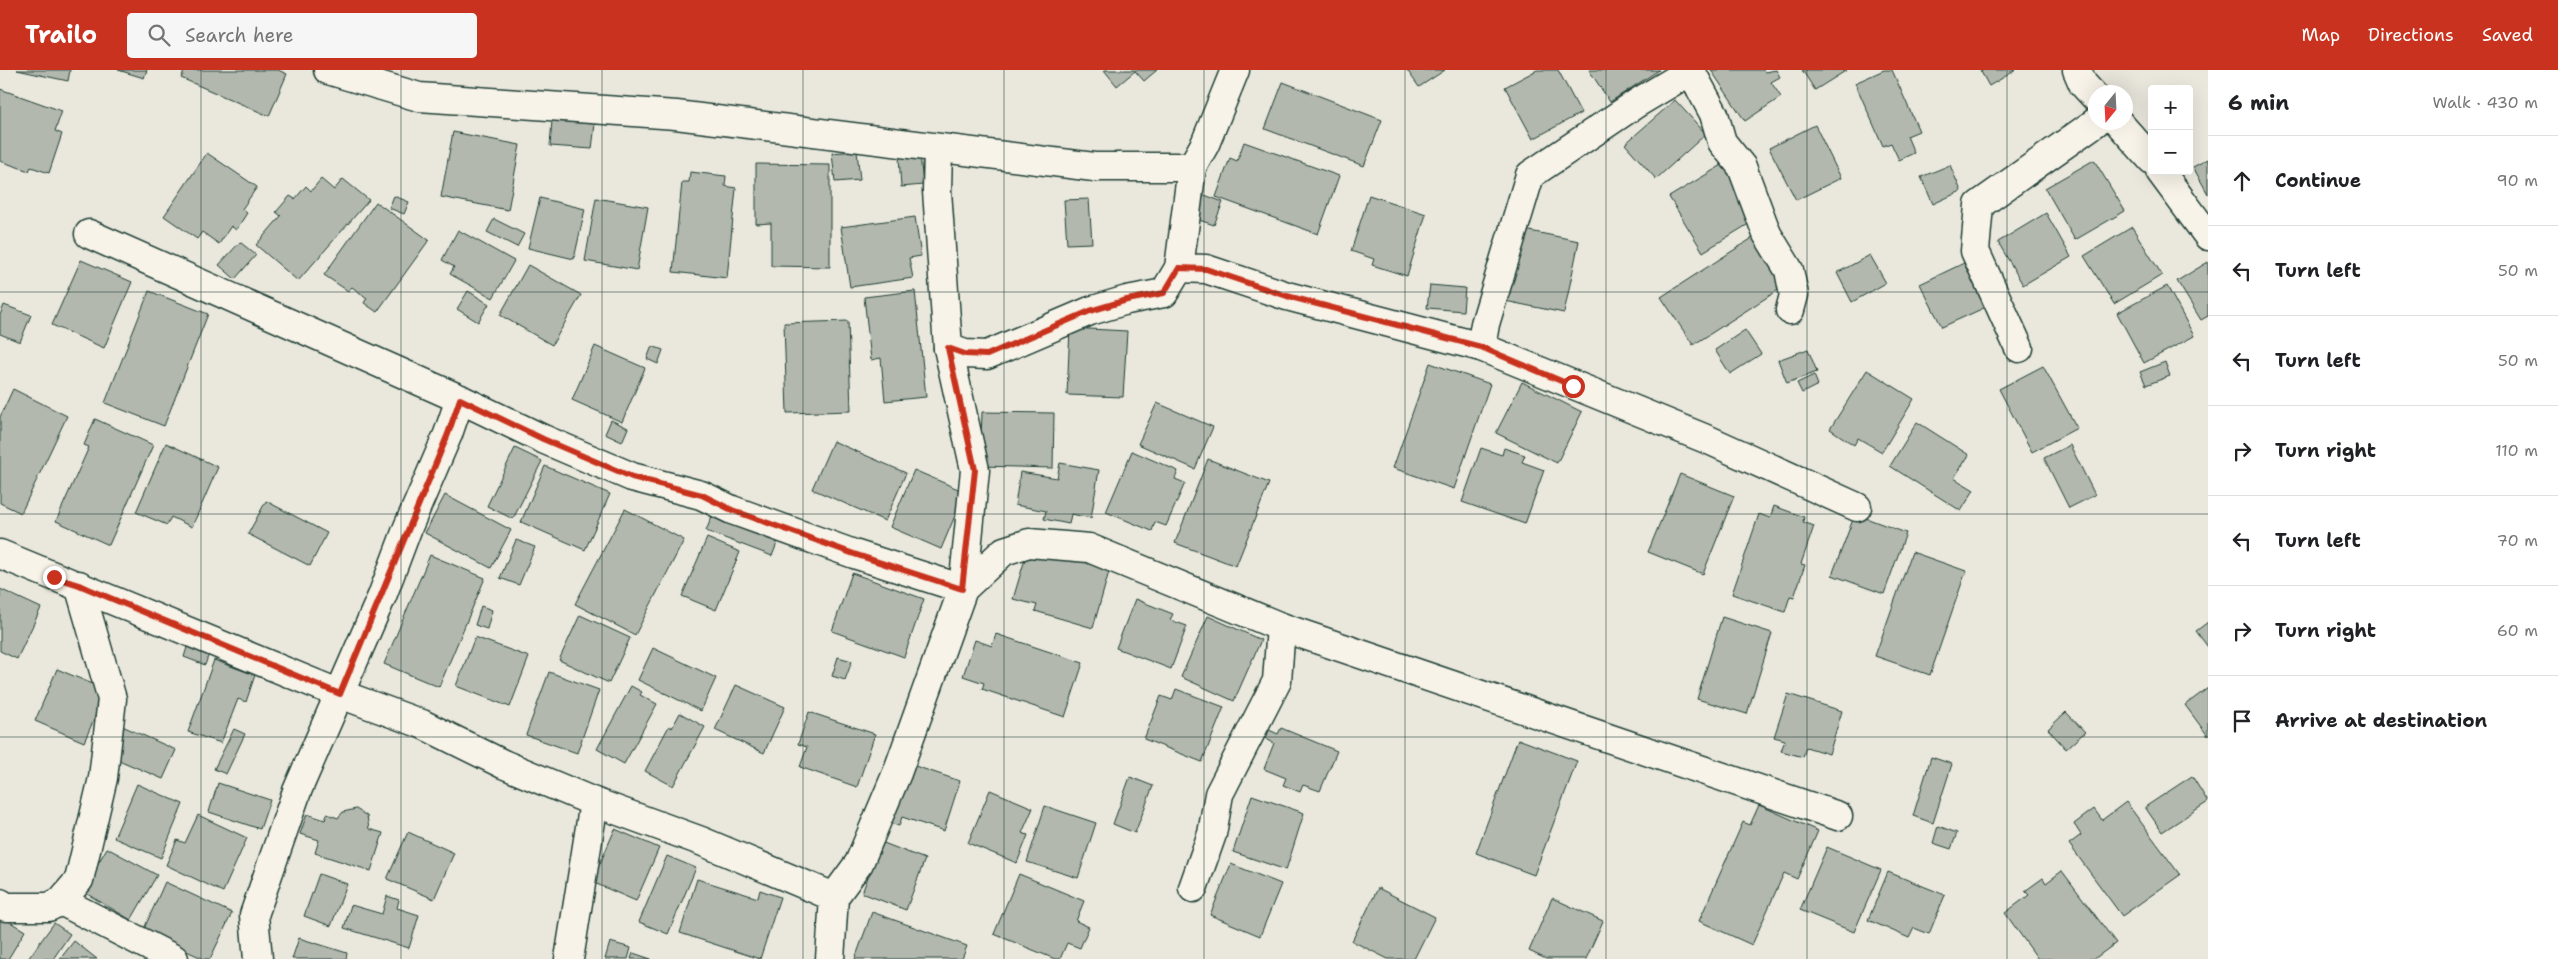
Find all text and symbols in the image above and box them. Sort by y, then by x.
search box [127,13,477,58]
text: Trailo [25,19,97,51]
icon: search [145,21,173,49]
text: Search here [185,23,294,48]
text: Map [2302,23,2340,47]
text: Directions [2368,23,2454,47]
text: Saved [2482,23,2533,47]
north arrow [2088,85,2133,130]
map controls [2148,85,2193,175]
button: + [2148,85,2193,130]
text: 6 min [2228,89,2289,117]
text: Walk · 430 m [2432,92,2538,113]
button: − [2148,130,2193,175]
icon: ahead [2228,167,2256,195]
text: Continue [2275,168,2361,193]
text: 90 m [2497,170,2538,191]
icon: left [2228,257,2256,285]
text: Turn left [2275,258,2361,283]
text: 50 m [2498,260,2538,281]
icon: left [2228,347,2256,375]
text: Turn left [2275,348,2361,373]
text: 50 m [2498,350,2538,371]
route start [1562,375,1585,398]
icon: right [2228,437,2256,465]
text: Turn right [2275,438,2376,463]
text: 110 m [2495,440,2538,461]
icon: left [2228,527,2256,555]
text: Turn left [2275,528,2361,553]
text: 70 m [2497,530,2538,551]
route end [43,566,66,589]
icon: right [2228,617,2256,645]
text: Turn right [2275,618,2376,643]
text: 60 m [2497,620,2538,641]
icon: arrive [2228,707,2256,735]
text: Arrive at destination [2275,708,2487,733]

